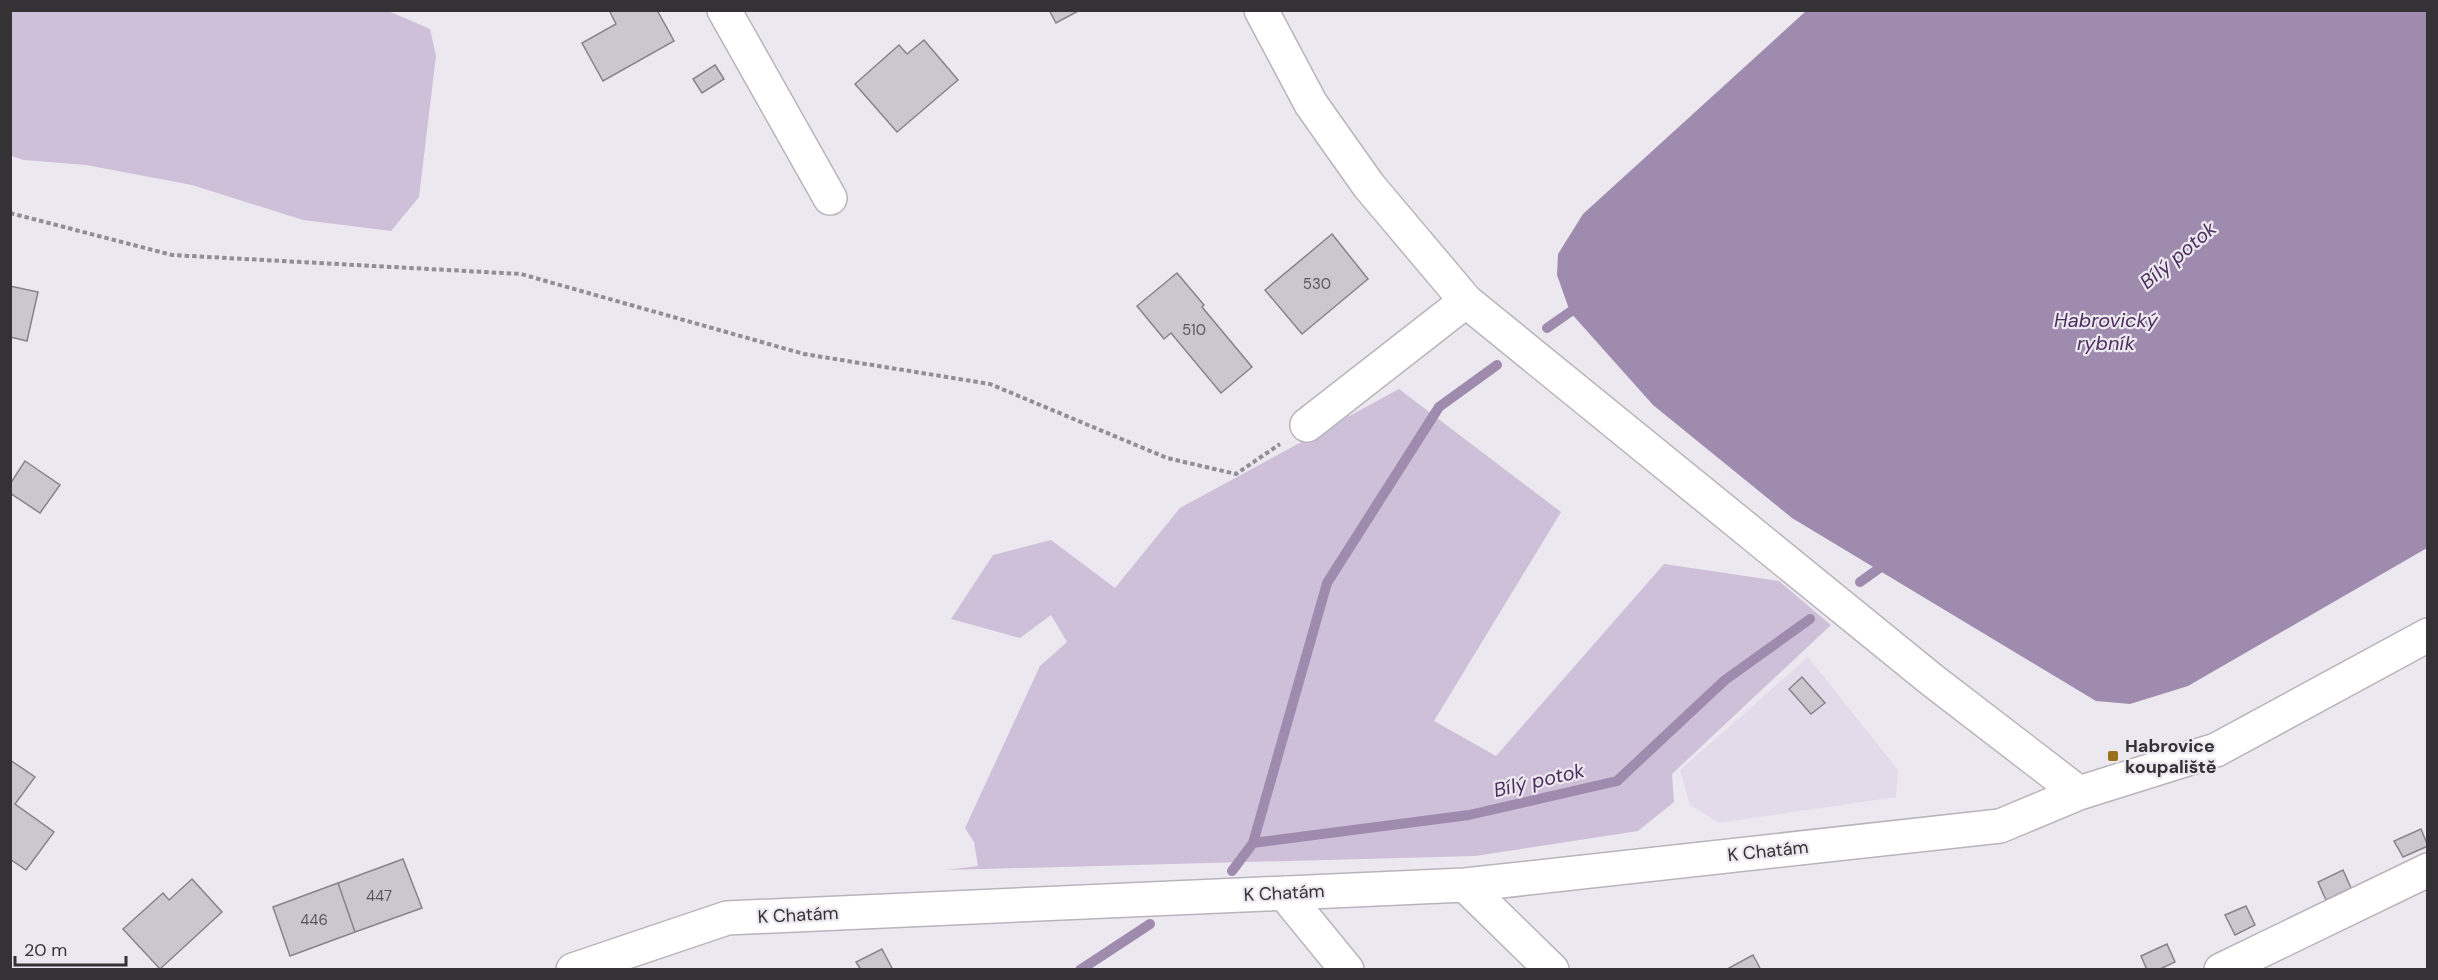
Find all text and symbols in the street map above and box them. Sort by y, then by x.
water label: Bílý potok [2134,215,2222,295]
house number: 530 [1303,274,1331,294]
water label: Habrovický rybník [2054,307,2159,356]
house number: 510 [1182,320,1206,340]
place label: Habrovice koupaliště [2125,734,2217,779]
marker: Habrovice koupaliště [2106,749,2120,763]
water label: Bílý potok [1491,757,1588,803]
street label: K Chatám [1726,835,1810,867]
street label: K Chatám [1243,879,1325,907]
house number: 447 [366,886,392,906]
street label: K Chatám [757,901,839,929]
house number: 446 [300,910,328,930]
scale bar [15,929,126,967]
text: 20 m [24,938,67,962]

